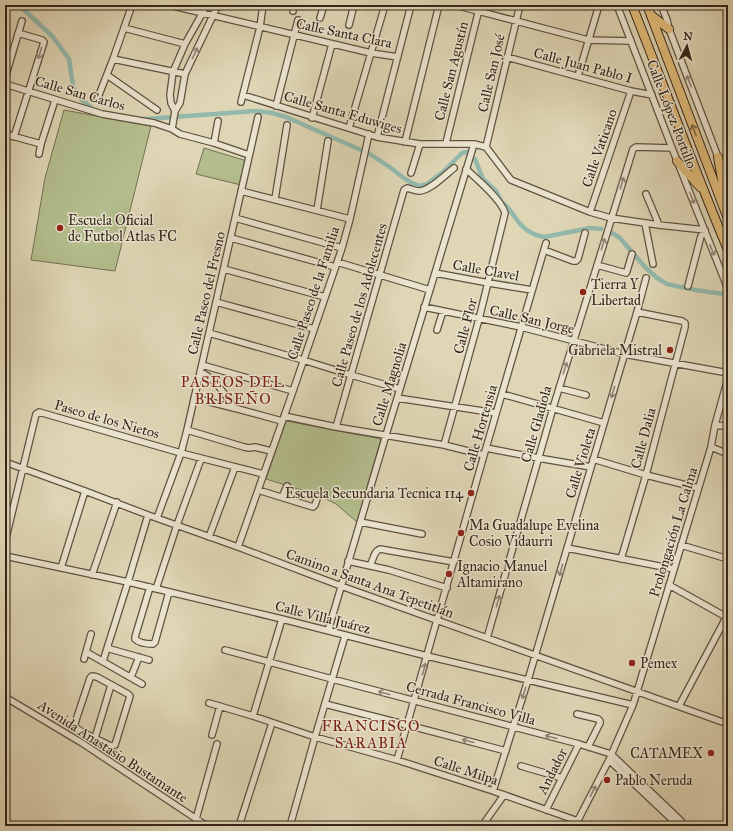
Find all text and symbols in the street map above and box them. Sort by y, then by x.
street label: Calle Santa Clara [294,15,393,52]
street label: Calle San Agustín [431,19,472,122]
north arrow [667,26,707,66]
text: N [683,30,694,44]
street label: Calle San José [474,32,510,114]
street label: Calle Juan Pablo I [531,44,634,88]
one-way arrow [36,46,43,59]
one-way arrow [192,47,199,59]
street label: Calle López Portillo [643,57,700,171]
street label: Calle San Carlos [33,72,127,114]
one-way arrow [685,76,693,88]
street label: Calle Santa Eduwiges [282,87,404,137]
street label: Calle Vaticano [578,107,621,190]
one-way arrow [690,125,698,137]
one-way arrow [619,176,626,189]
one-way arrow [688,192,696,204]
place label: Escuela Oficial de Futbol Atlas FC [68,212,177,245]
street label: Calle Paseo de los Adolecentes [328,221,391,389]
marker: Escuela Oficial de Futbol Atlas FC [55,223,65,233]
street label: Calle Paseo de la Familia [284,224,343,362]
street label: Calle Paseo del Fresno [184,230,229,356]
one-way arrow [600,238,607,251]
one-way arrow [709,243,717,255]
street label: Calle Clavel [451,256,521,285]
place label: Tierra Y Libertad [591,276,641,309]
marker: Tierra Y Libertad [578,287,588,297]
street label: Calle Flor [450,296,481,356]
street label: Calle San Jorge [488,301,576,339]
street label: Calle Magnolia [369,340,410,428]
place label: Gabriela Mistral [568,342,662,359]
marker: Gabriela Mistral [665,345,675,355]
one-way arrow [562,362,569,375]
district label: PASEOS DEL BRISEÑO [181,373,285,408]
street label: Calle Hortensia [460,383,501,473]
street label: Calle Gladiola [517,384,556,465]
one-way arrow [609,385,616,398]
street label: Paseo de los Nietos [52,396,161,443]
street label: Calle Dalia [627,406,660,470]
street label: Calle Violeta [562,426,599,500]
street label: Prolongación La Calma [646,465,701,599]
place label: Escuela Secundaria Tecnica 114 [285,485,464,502]
marker: Escuela Secundaria Tecnica 114 [466,488,476,498]
place label: Ma Guadalupe Evelina Cosio Vidaurri [469,517,599,550]
marker: Ma Guadalupe Evelina Cosio Vidaurri [456,528,466,538]
street label: Camino a Santa Ana Tepetitlán [284,545,456,622]
place label: Ignacio Manuel Altamirano [456,558,548,591]
one-way arrow [557,564,564,577]
marker: Ignacio Manuel Altamirano [444,569,454,579]
one-way arrow [495,595,502,608]
street label: Calle Villa Juárez [273,597,373,639]
place label: Pemex [640,655,678,672]
marker: Pemex [627,658,637,668]
one-way arrow [420,662,428,675]
street label: Cerrada Francisco Villa [404,678,538,729]
one-way arrow [520,686,527,699]
one-way arrow [378,689,391,696]
street label: Avenida Anastasio Bustamante [34,696,191,806]
district label: FRANCISCO SARABIA [322,717,421,752]
one-way arrow [544,732,557,740]
one-way arrow [462,737,475,744]
street label: Andador [533,745,572,798]
place label: CATAMEX [630,745,703,762]
marker: CATAMEX [706,748,716,758]
street label: Calle Milpa [431,752,500,789]
place label: Pablo Neruda [615,772,693,789]
marker: Pablo Neruda [602,775,612,785]
one-way arrow [589,785,597,797]

